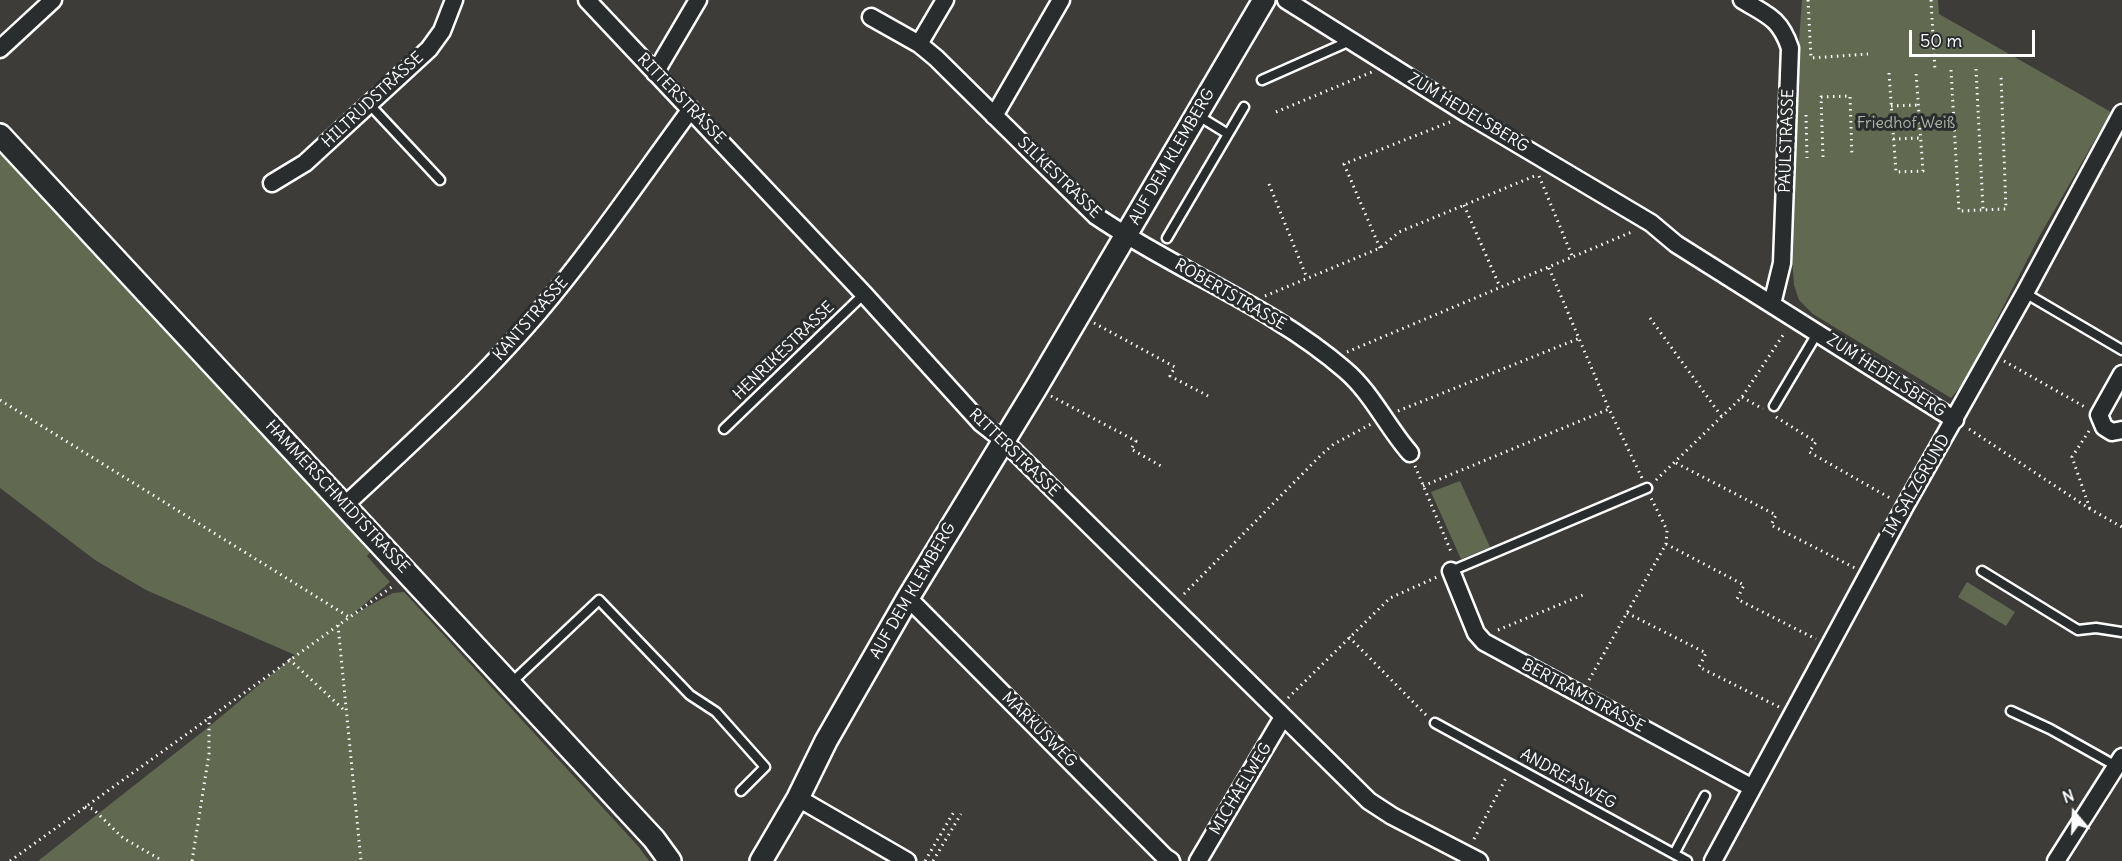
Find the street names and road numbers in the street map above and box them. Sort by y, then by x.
street label: HILTRUDSTRASSE [318,48,428,152]
street label: RITTERSTRASSE [633,50,729,148]
street label: ZUM HEDELSBERG [1404,69,1532,157]
street label: AUF DEM KLEMBERG [1125,85,1219,229]
street label: PAULSTRASSE [1776,89,1798,193]
street label: SILKESTRASSE [1013,133,1105,223]
street label: ROBERTSTRASSE [1171,255,1289,335]
street label: KANTSTRASSE [489,273,573,365]
street label: HENRIKESTRASSE [729,298,839,404]
street label: ZUM HEDELSBERG [1823,330,1949,422]
street label: RITTERSTRASSE [965,405,1063,501]
street label: HAMMERSCHMIDTSTRASSE [261,417,413,577]
street label: IM SALZGRUND [1880,431,1954,541]
street label: AUF DEM KLEMBERG [866,519,960,663]
street label: BERTRAMSTRASSE [1518,655,1648,737]
street label: MARKUSWEG [997,688,1081,772]
street label: MICHAELWEG [1206,739,1276,839]
street label: ANDREASWEG [1517,745,1619,813]

